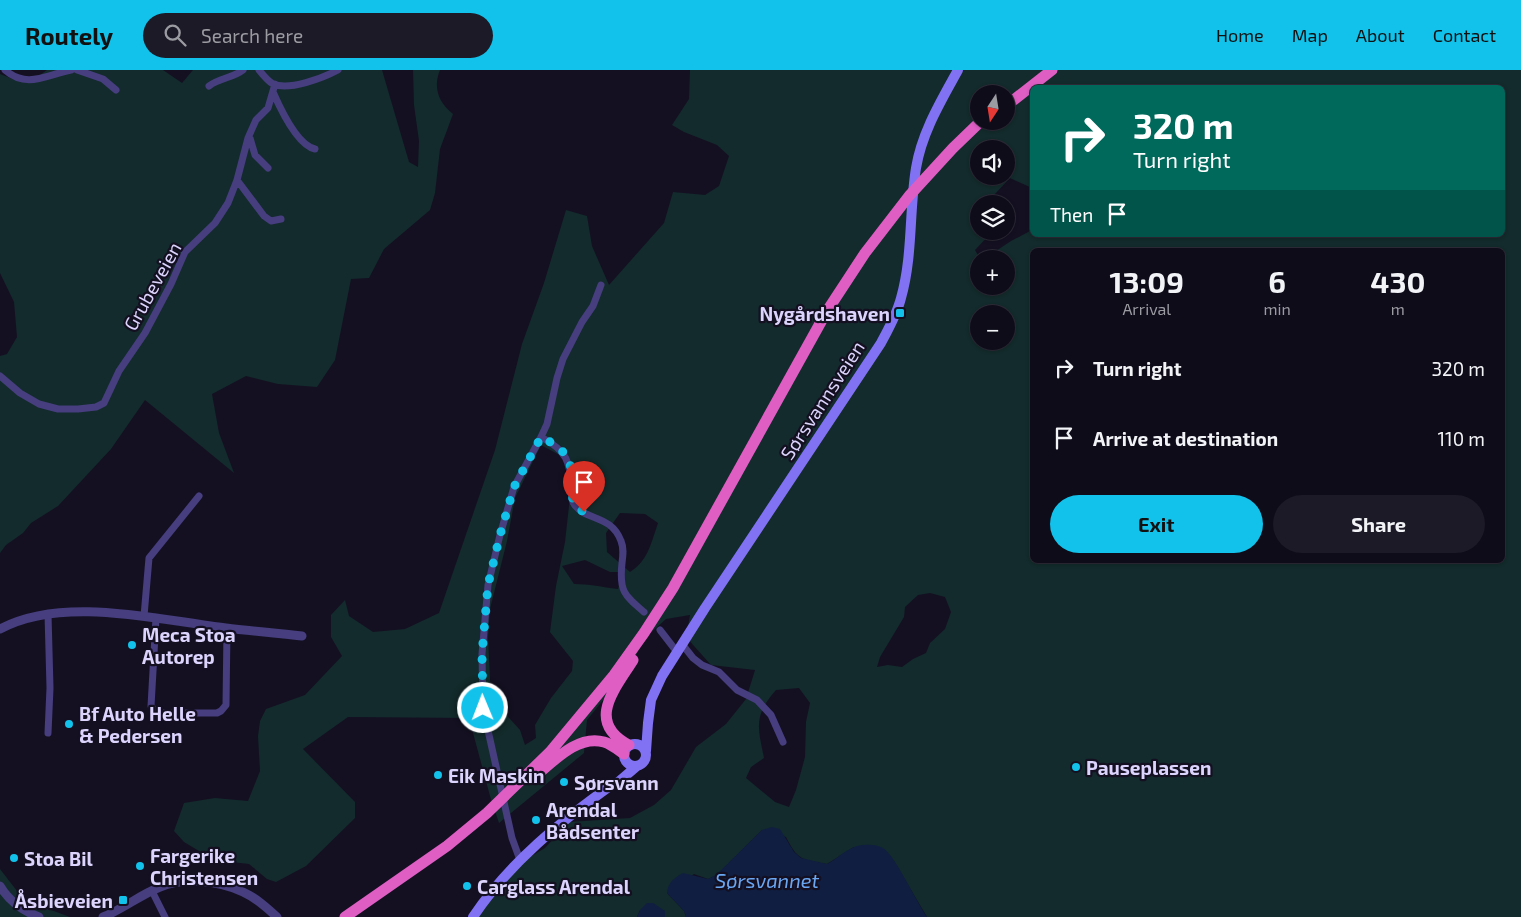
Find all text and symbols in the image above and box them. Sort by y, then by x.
search box [143,13,493,58]
text: Routely [25,21,113,50]
icon: search [161,21,189,49]
text: Search here [201,24,303,47]
text: Home [1216,24,1264,46]
text: Map [1292,24,1328,46]
text: About [1356,24,1405,46]
text: Contact [1433,24,1496,46]
north arrow [970,85,1015,130]
map controls [970,85,1015,350]
text: 320 m [1133,104,1234,146]
icon: right [1050,105,1115,170]
button: sound [970,140,1015,185]
text: Turn right [1133,146,1231,172]
button: layers [970,195,1015,240]
icon: arrive [1103,200,1131,228]
text: Then [1050,203,1093,226]
street label: Grubeveien [118,238,186,334]
button: + [970,250,1015,295]
text: 13:09 [1110,263,1184,299]
text: 6 [1268,263,1286,299]
text: 430 [1370,263,1425,299]
text: Arrival [1122,299,1171,318]
text: min [1263,299,1291,318]
text: m [1391,299,1405,318]
place label: Nygårdshaven [760,302,890,326]
button: − [970,305,1015,350]
marker: Nygårdshaven [894,307,906,319]
street label: Sørsvannsveien [775,336,869,464]
icon: right [1050,354,1078,382]
text: Turn right [1093,357,1181,380]
text: 320 m [1431,357,1485,380]
icon: arrive [1050,424,1078,452]
text: Arrive at destination [1093,427,1278,450]
text: 110 m [1438,427,1485,450]
pin [563,461,605,512]
icon: arrive [570,468,598,496]
button: Exit [1050,495,1263,553]
button: Share [1273,495,1485,553]
place label: Meca Stoa Autorep [142,623,236,668]
marker: Meca Stoa Autorep [126,639,138,651]
position arrow [456,681,508,733]
place label: Bf Auto Helle & Pedersen [79,702,196,747]
marker: Bf Auto Helle & Pedersen [63,718,75,730]
place label: Pauseplassen [1086,756,1211,779]
marker: Pauseplassen [1070,761,1082,773]
place label: Eik Maskin [448,764,544,787]
marker: Eik Maskin [432,769,444,781]
place label: Sørsvann [574,771,659,794]
marker: Sørsvann [558,776,570,788]
place label: Arendal Bådsenter [546,798,639,843]
marker: Arendal Bådsenter [530,814,542,826]
place label: Fargerike Christensen [150,844,258,889]
place label: Stoa Bil [24,847,93,870]
marker: Stoa Bil [8,852,20,864]
marker: Fargerike Christensen [134,860,146,872]
water label: Sørsvannet [715,868,819,892]
place label: Carglass Arendal [477,875,631,898]
marker: Carglass Arendal [461,880,473,892]
place label: Åsbieveien [15,888,113,912]
marker: Åsbieveien [117,894,129,906]

